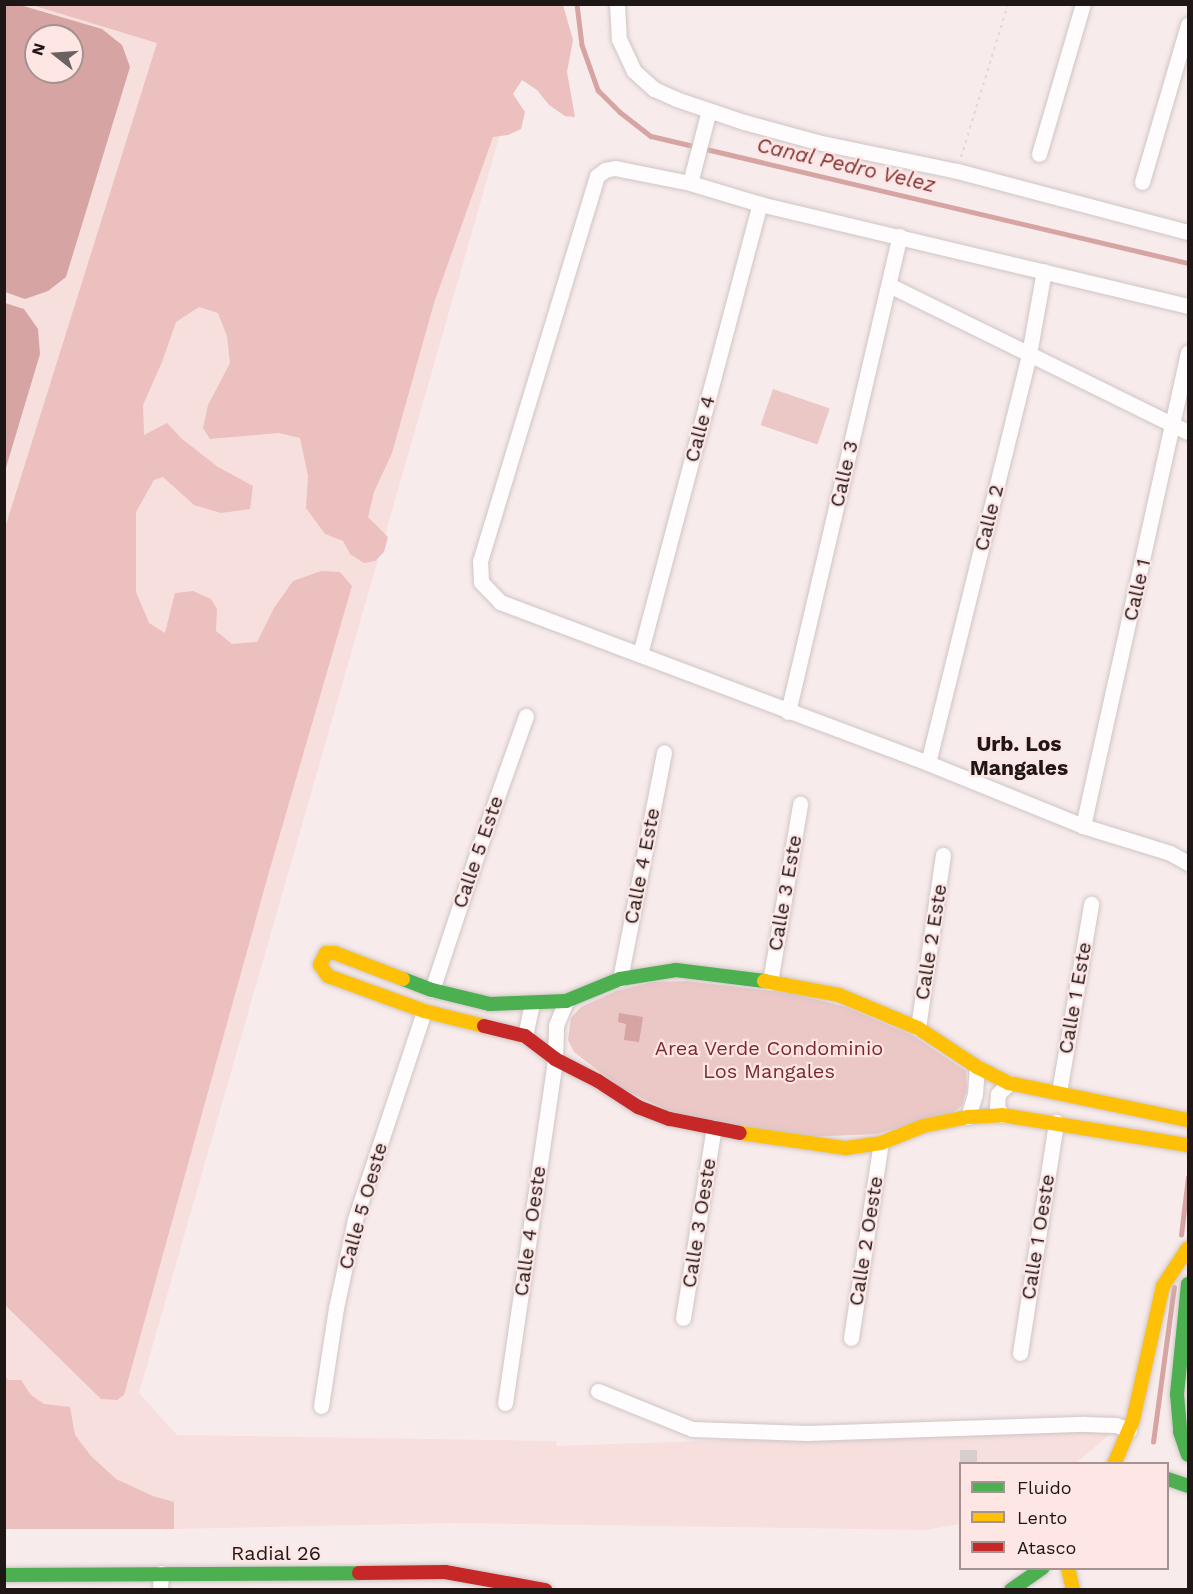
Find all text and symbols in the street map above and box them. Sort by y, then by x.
north arrow [24,24,84,84]
text: N [27,41,49,58]
water label: Canal Pedro Velez [754,132,938,198]
street label: Calle 4 [680,393,720,465]
street label: Calle 3 [825,439,863,509]
street label: Calle 2 [969,482,1009,554]
street label: Calle 1 [1118,556,1156,624]
district label: Urb. Los Mangales [970,731,1068,781]
street label: Calle 5 Este [448,793,508,911]
street label: Calle 4 Este [619,806,665,926]
street label: Calle 3 Este [763,833,807,953]
street label: Calle 2 Este [910,882,952,1002]
street label: Calle 1 Este [1053,940,1097,1056]
park label: Area Verde Condominio Los Mangales [654,1037,884,1084]
street label: Calle 5 Oeste [333,1140,393,1272]
street label: Calle 3 Oeste [677,1156,721,1290]
street label: Calle 4 Oeste [509,1164,551,1298]
street label: Calle 1 Oeste [1016,1172,1060,1302]
street label: Calle 2 Oeste [844,1174,888,1308]
legend [959,1462,1169,1570]
text: Fluido [1017,1477,1071,1498]
text: Lento [1017,1507,1067,1528]
text: Atasco [1017,1537,1076,1558]
street label: Radial 26 [231,1541,321,1565]

